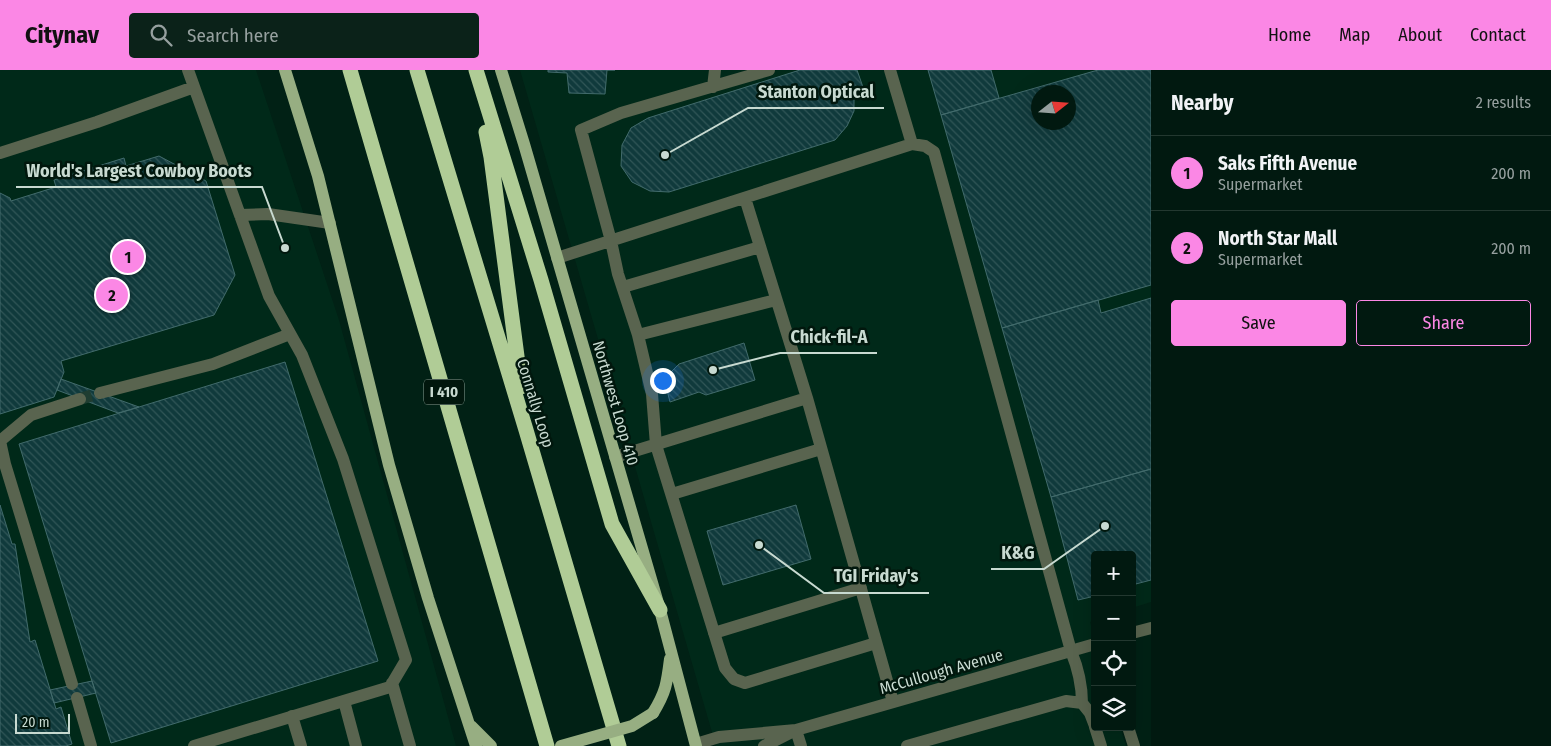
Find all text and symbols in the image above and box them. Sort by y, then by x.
search box [129,13,479,58]
text: Citynav [25,21,99,49]
icon: search [147,21,175,49]
text: Search here [187,24,279,47]
text: Home [1268,24,1311,46]
text: Map [1339,24,1370,46]
text: About [1398,24,1442,46]
text: Contact [1470,24,1526,46]
callout: Stanton Optical [748,75,884,108]
text: Stanton Optical [758,81,874,103]
north arrow [1031,85,1076,130]
text: Nearby [1171,90,1233,116]
text: 2 results [1476,93,1531,112]
text: Saks Fifth Avenue [1218,152,1357,175]
callout: World's Largest Cowboy Boots [16,154,262,187]
text: World's Largest Cowboy Boots [26,160,252,182]
text: 1 [1184,164,1190,183]
text: 200 m [1491,164,1531,183]
text: Supermarket [1218,175,1302,194]
text: North Star Mall [1218,227,1337,250]
pin: 1 [112,238,144,276]
text: 2 [1183,239,1191,258]
text: 200 m [1491,239,1531,258]
text: Supermarket [1218,250,1302,269]
pin: 2 [96,276,128,314]
button: Save [1171,300,1346,346]
button: Share [1356,300,1531,346]
callout: Chick-fil-A [780,320,877,353]
text: Chick-fil-A [790,326,868,348]
street label: Northwest Loop 410 [589,339,642,468]
street label: Connally Loop [513,356,558,450]
your location [650,368,676,394]
road number: I 410 [424,380,464,404]
callout: K&G [991,536,1044,569]
text: K&G [1001,542,1035,564]
map controls [1091,551,1136,731]
button: + [1091,551,1136,596]
callout: TGI Friday's [824,560,929,593]
text: TGI Friday's [834,565,918,587]
button: − [1091,596,1136,641]
button: locate [1091,641,1136,686]
street label: McCullough Avenue [877,645,1005,698]
button: layers [1091,686,1136,731]
scale bar [15,711,70,734]
text: 20 m [22,714,50,731]

